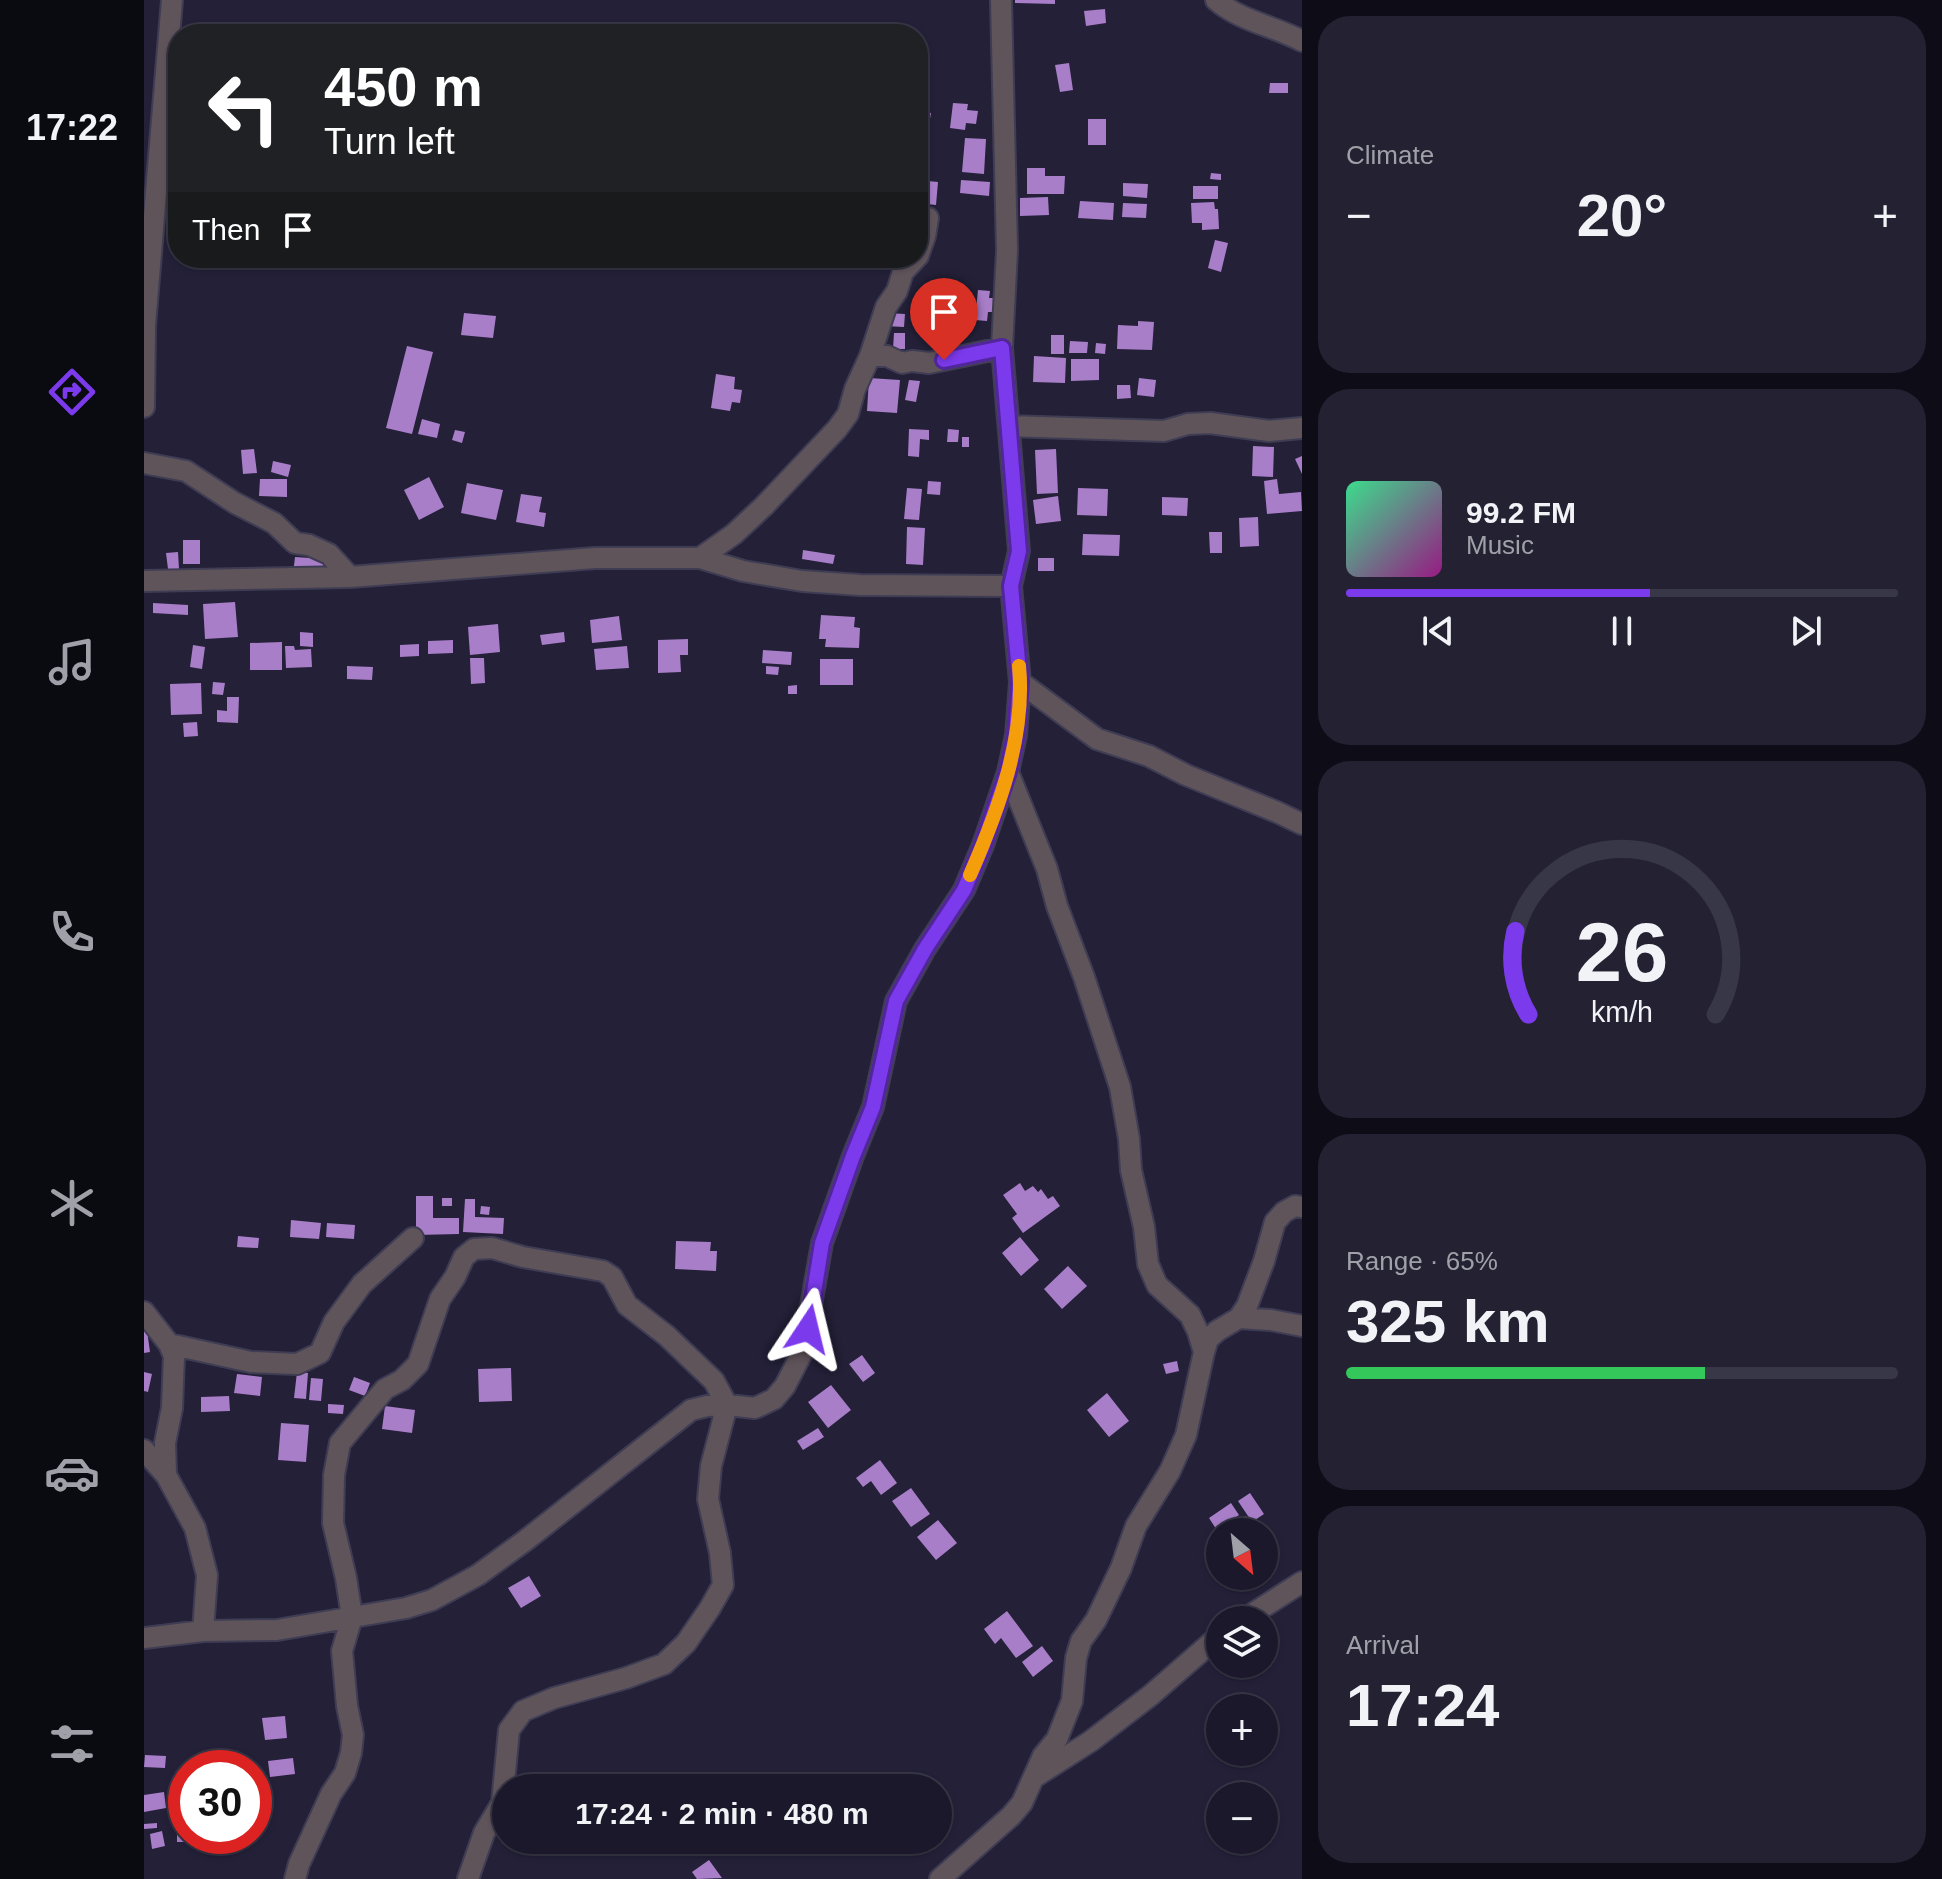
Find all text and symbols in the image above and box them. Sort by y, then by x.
text: 450 m [324,55,483,118]
icon: left [192,56,296,160]
text: 17:22 [26,107,118,148]
text: Turn left [324,121,455,162]
text: Climate [1346,140,1434,170]
text: 20° [1577,182,1667,249]
text: − [1346,191,1372,240]
text: + [1872,191,1898,240]
icon: arrive [276,208,320,252]
text: Then [192,213,260,246]
pin [910,278,978,360]
icon: arrive [922,290,966,334]
icon: directions [44,364,100,420]
text: 99.2 FM [1466,496,1576,529]
text: Music [1466,530,1534,560]
icon: previous [1416,609,1460,653]
icon: pause [1600,609,1644,653]
icon: next [1784,609,1828,653]
icon: music [44,634,100,690]
icon: phone [44,904,100,960]
text: 26 [1576,906,1668,999]
text: km/h [1591,997,1653,1029]
icon: climate [44,1175,100,1231]
text: Range · 65% [1346,1246,1498,1276]
position arrow [766,1287,850,1371]
text: 325 km [1346,1288,1550,1355]
icon: car [44,1445,100,1501]
north arrow [1206,1518,1278,1590]
map controls [1206,1518,1278,1854]
button: layers [1206,1606,1278,1678]
text: Arrival [1346,1630,1420,1660]
text: 17:24 [1346,1672,1499,1739]
button: + [1206,1694,1278,1766]
icon: filters [44,1716,100,1772]
speed limit sign: 30 [168,1750,272,1854]
button: − [1206,1782,1278,1854]
text: 17:24 · 2 min · 480 m [575,1797,869,1830]

